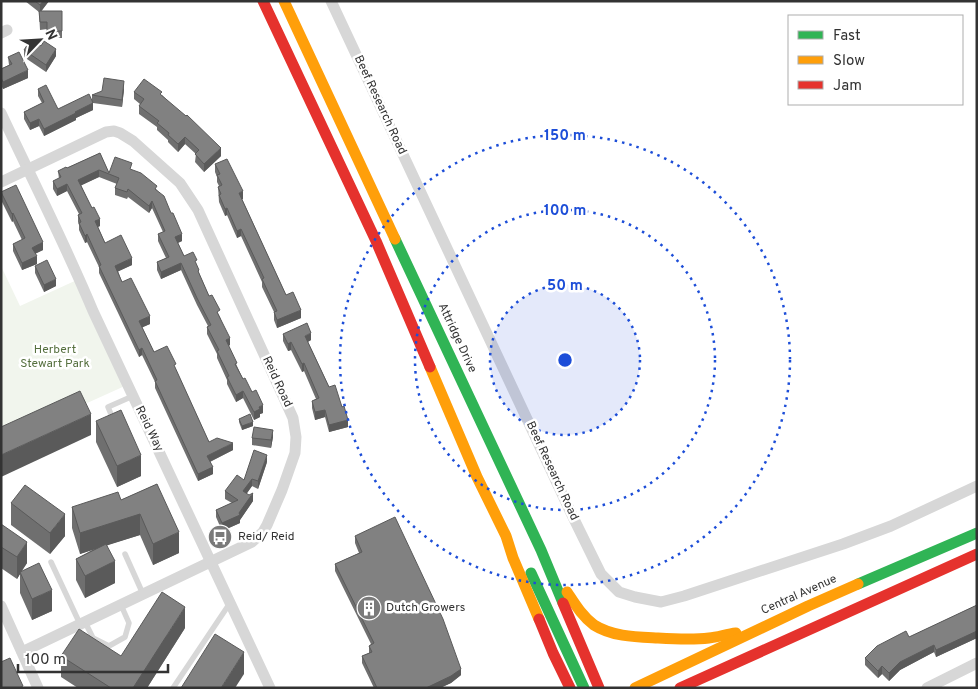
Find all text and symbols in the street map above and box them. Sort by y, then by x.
north arrow [15,15,65,65]
legend [788,15,963,105]
text: N [41,27,60,43]
text: Fast [833,27,861,46]
text: Slow [833,52,865,71]
street label: Beef Research Road [350,53,410,157]
text: Jam [833,77,862,96]
text: 150 m [544,127,586,146]
text: 100 m [544,202,586,221]
text: 50 m [547,277,583,296]
street label: Attridge Drive [434,301,480,375]
park label: Herbert Stewart Park [20,342,90,372]
centre of rings [556,351,574,369]
street label: Reid Road [258,354,296,410]
street label: Reid Way [131,404,167,454]
street label: Beef Research Road [522,419,582,523]
bus stop icon: Reid/ Reid [207,524,233,550]
place label: Reid/ Reid [238,529,295,545]
street label: Central Avenue [759,571,839,619]
building icon: Dutch Growers [356,595,382,621]
place label: Dutch Growers [386,600,465,616]
scale bar [18,642,168,674]
text: 100 m [25,651,66,670]

